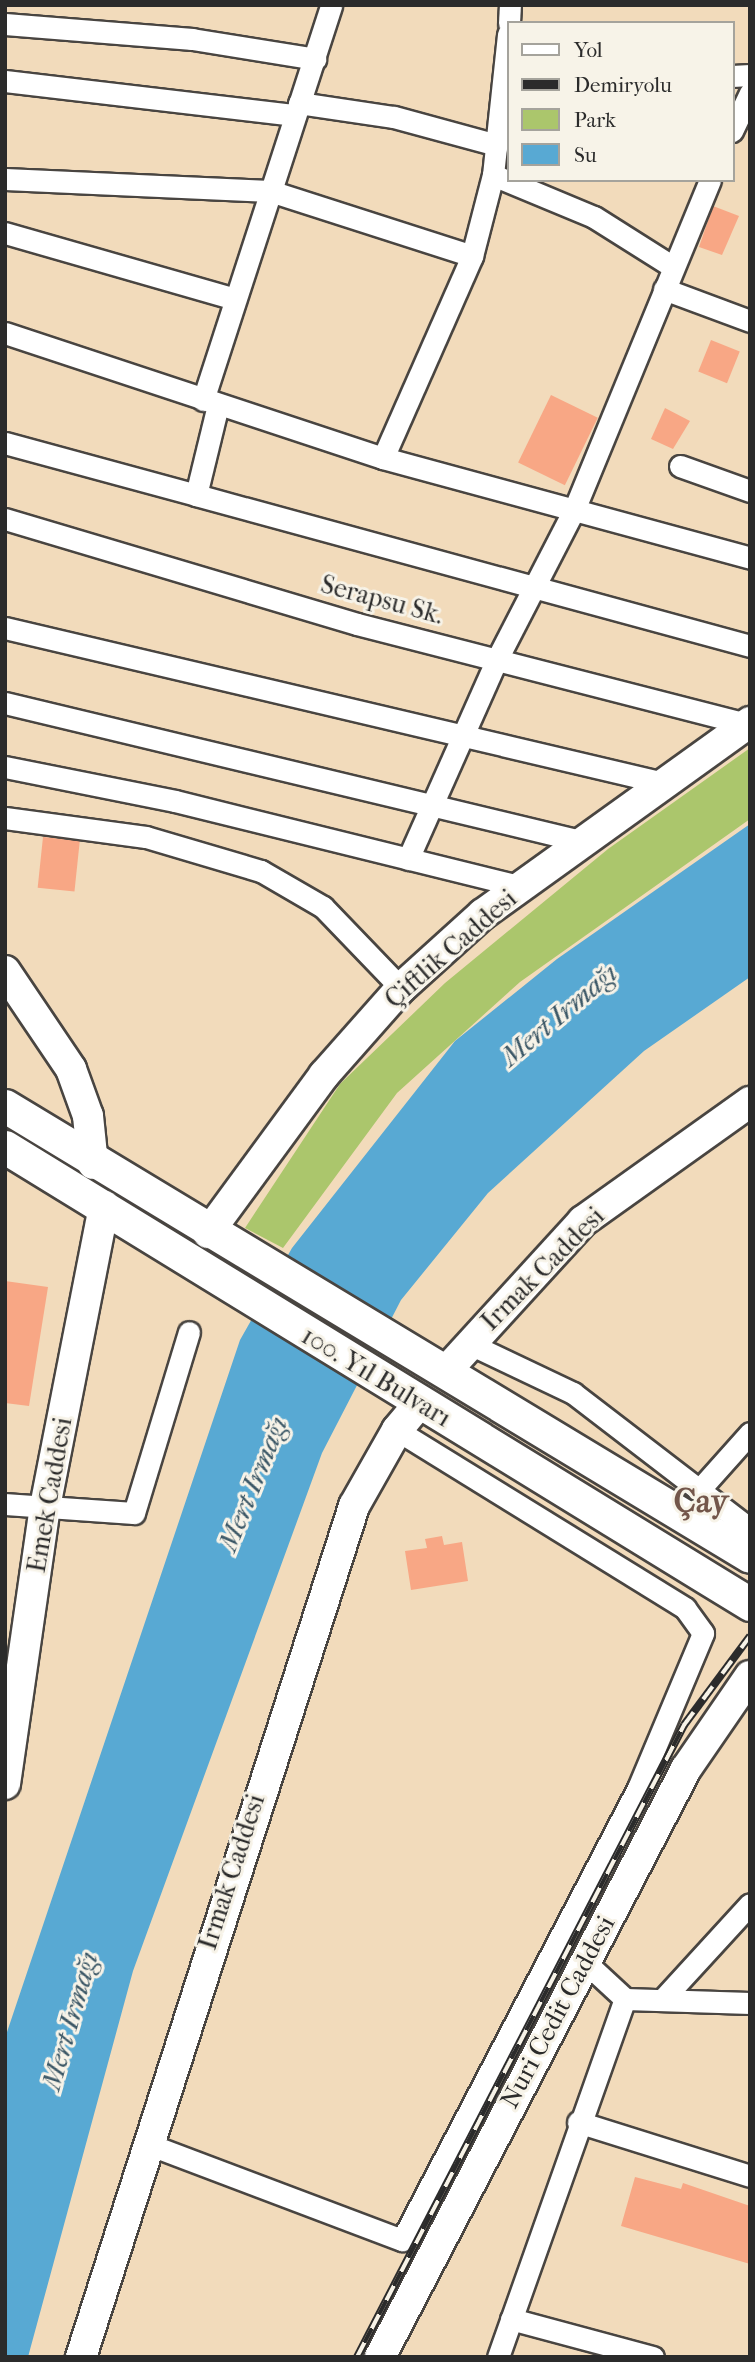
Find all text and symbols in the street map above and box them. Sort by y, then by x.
legend [506,21,734,182]
text: Yol [574,38,603,62]
text: Demiryolu [574,73,672,97]
text: Park [574,108,616,132]
text: Su [574,143,597,167]
street label: Serapsu Sk. [317,569,447,631]
street label: Çiftlik Caddesi [379,883,523,1015]
water label: Mert Irmağı [494,957,624,1073]
street label: Irmak Caddesi [475,1201,611,1337]
street label: 100. Yıl Bulvarı [296,1320,456,1434]
water label: Mert Irmağı [211,1412,295,1556]
street label: Emek Caddesi [21,1415,79,1575]
district label: Çay [674,1482,728,1522]
street label: Irmak Caddesi [192,1790,272,1954]
street label: Nuri Cedit Caddesi [494,1911,622,2113]
water label: Mert Irmağı [34,1948,106,2094]

